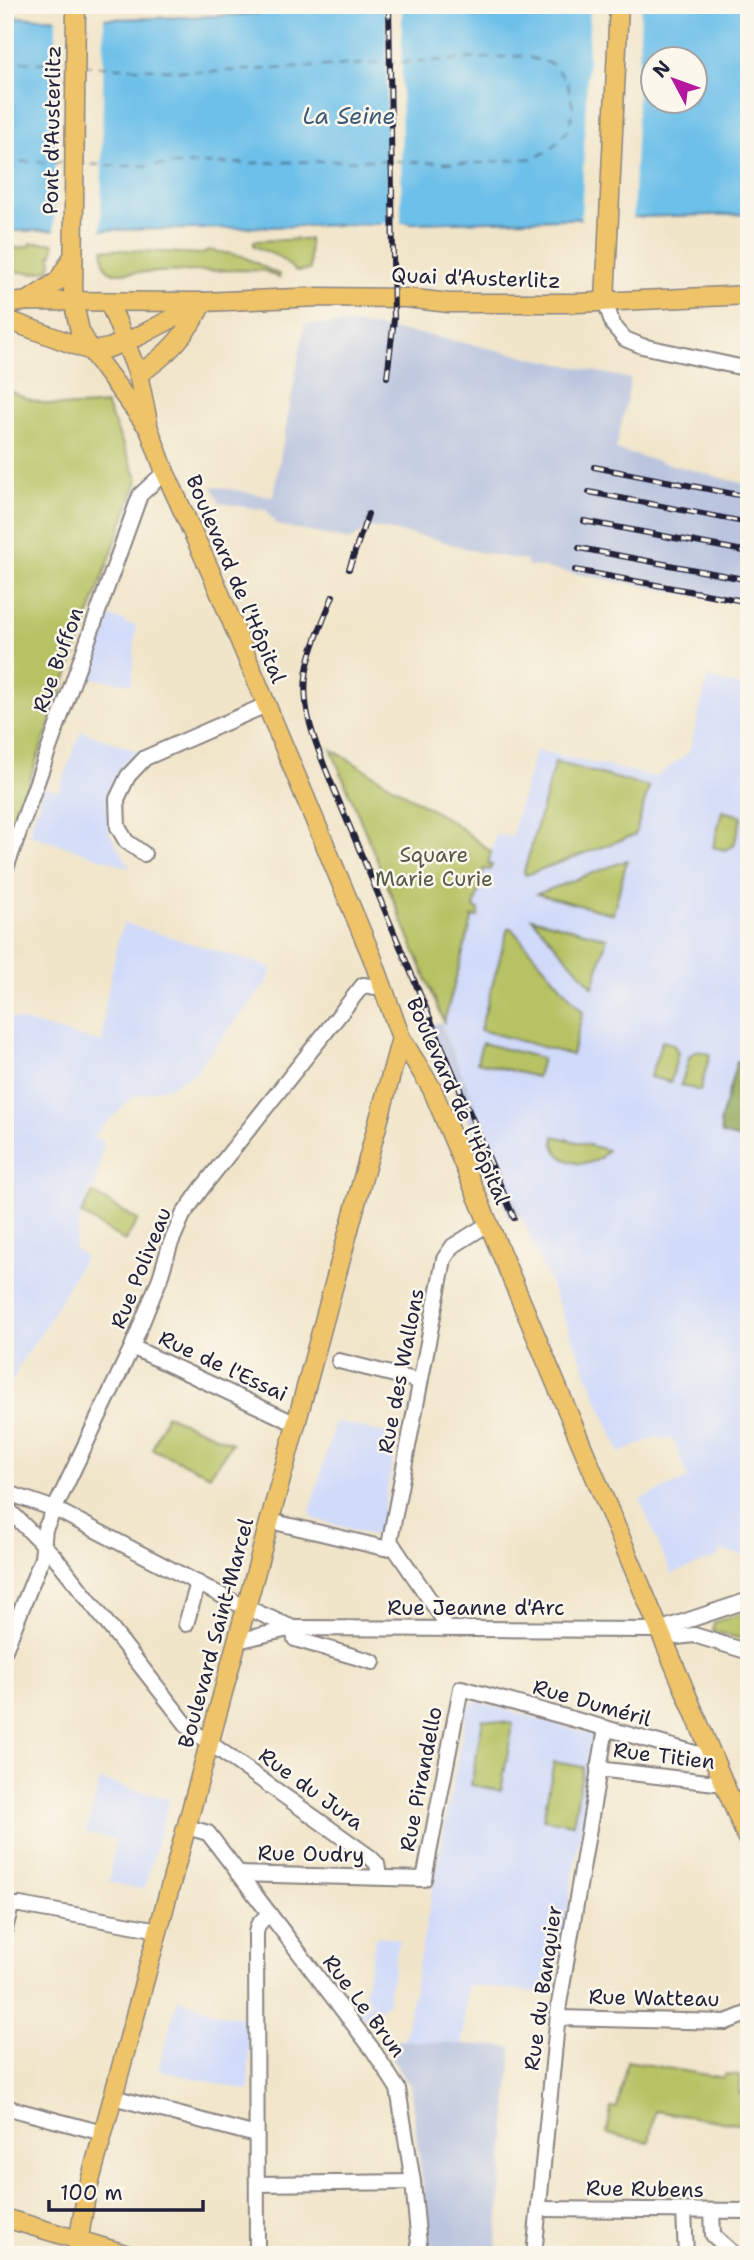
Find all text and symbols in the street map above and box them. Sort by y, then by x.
street label: Pont d'Austerlitz [37,45,67,215]
north arrow [638,46,708,116]
text: N [647,55,676,83]
water label: La Seine [303,101,396,131]
street label: Quai d'Austerlitz [391,261,561,295]
street label: Boulevard de l'Hôpital [179,471,293,688]
street label: Rue Buffon [26,603,90,716]
park label: Square Marie Curie [375,841,493,893]
street label: Boulevard de l'Hôpital [400,993,517,1210]
street label: Rue Poliveau [104,1203,178,1333]
street label: Rue des Wallons [371,1286,431,1456]
street label: Rue de l'Essai [154,1324,292,1408]
street label: Boulevard Saint-Marcel [172,1514,260,1751]
street label: Rue Jeanne d'Arc [387,1594,565,1622]
street label: Rue Duméril [530,1673,655,1733]
street label: Rue Pirandello [393,1704,449,1854]
street label: Rue Titien [612,1736,717,1776]
street label: Rue du Jura [253,1741,369,1837]
street label: Rue Oudry [257,1839,365,1869]
street label: Rue du Banquier [518,1904,568,2072]
street label: Rue Le Brun [316,1949,412,2063]
street label: Rue Watteau [588,1983,720,2013]
scale bar [49,2169,203,2213]
street label: Rue Rubens [586,2174,704,2204]
text: 100 m [60,2179,123,2207]

